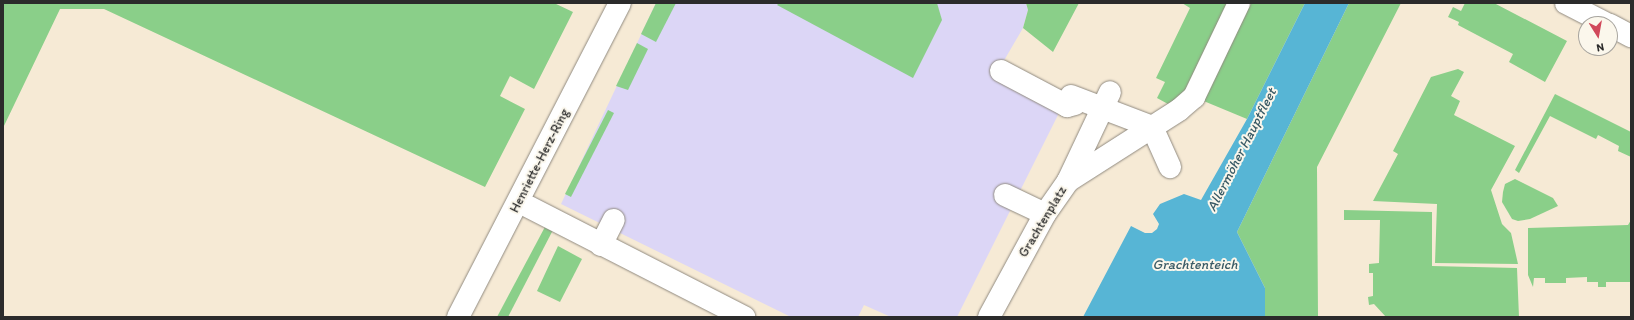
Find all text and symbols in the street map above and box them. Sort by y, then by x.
north arrow [1578,16,1618,56]
text: N [1595,40,1605,54]
water label: Allermöher Hauptfleet [1204,86,1280,214]
street label: Henriette-Herz-Ring [507,106,573,216]
street label: Grachtenplatz [1016,184,1070,260]
water label: Grachtenteich [1152,257,1238,273]

